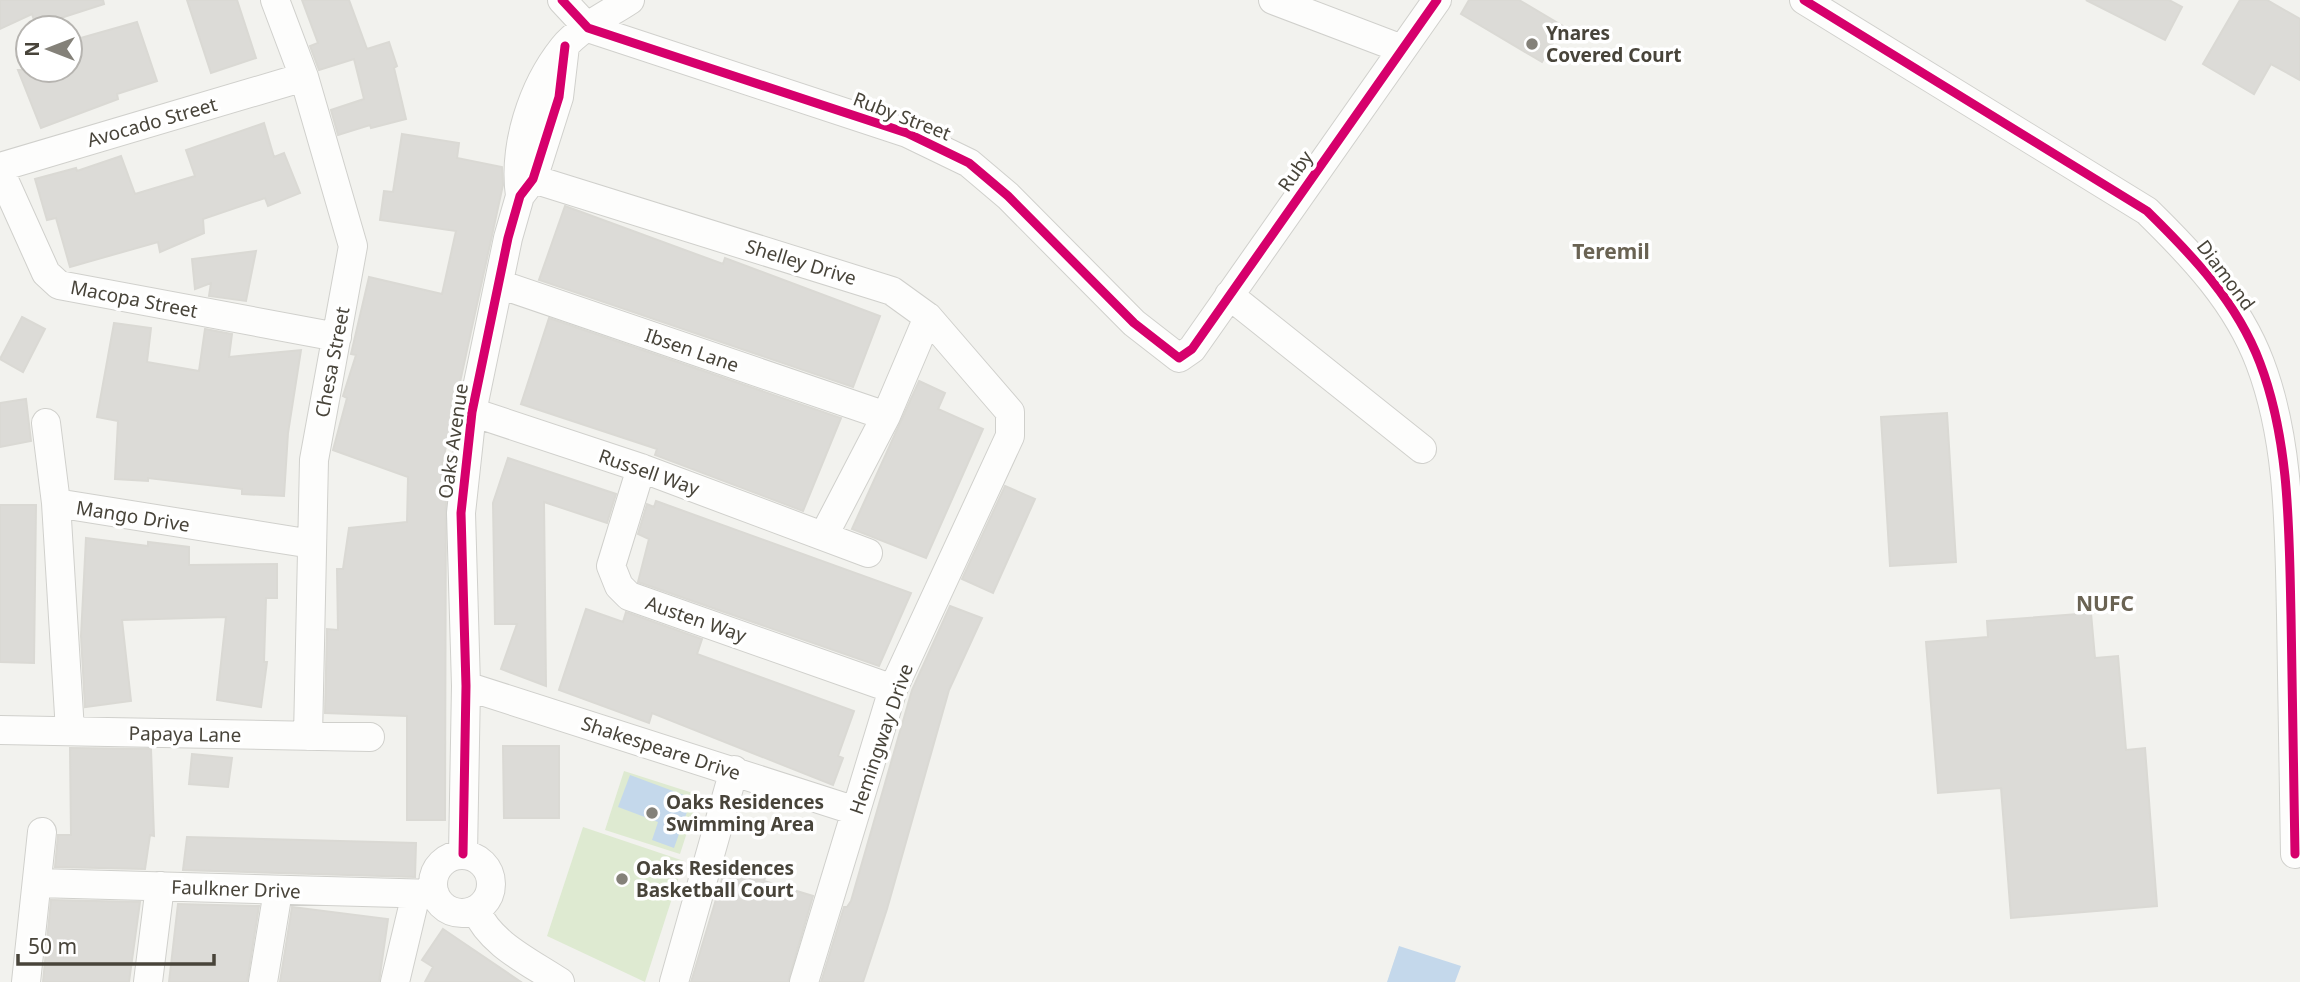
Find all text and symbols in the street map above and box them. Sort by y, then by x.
north arrow [14,14,84,84]
place label: Ynares Covered Court [1546,20,1681,68]
marker: Ynares Covered Court [1524,36,1540,52]
text: N [19,41,45,57]
street label: Ruby Street [849,85,955,147]
street label: Avocado Street [84,91,220,153]
street label: Ruby [1272,145,1319,197]
street label: Shelley Drive [742,233,860,291]
street label: Diamond [2191,234,2261,316]
district label: Teremil [1572,237,1650,265]
street label: Macopa Street [68,274,200,324]
street label: Chesa Street [309,304,355,420]
street label: Ibsen Lane [642,322,742,378]
street label: Oaks Avenue [432,382,474,500]
street label: Russell Way [595,443,703,501]
street label: Mango Drive [74,494,192,538]
district label: NUFC [2076,589,2134,617]
street label: Austen Way [642,590,750,648]
street label: Hemingway Drive [843,660,919,818]
street label: Shakespeare Drive [578,710,744,786]
street label: Papaya Lane [128,720,242,748]
place label: Oaks Residences Swimming Area [666,789,824,837]
marker: Oaks Residences Swimming Area [644,805,660,821]
place label: Oaks Residences Basketball Court [636,855,794,903]
marker: Oaks Residences Basketball Court [614,871,630,887]
street label: Faulkner Drive [171,874,301,904]
scale bar [18,922,214,966]
text: 50 m [28,932,77,960]

